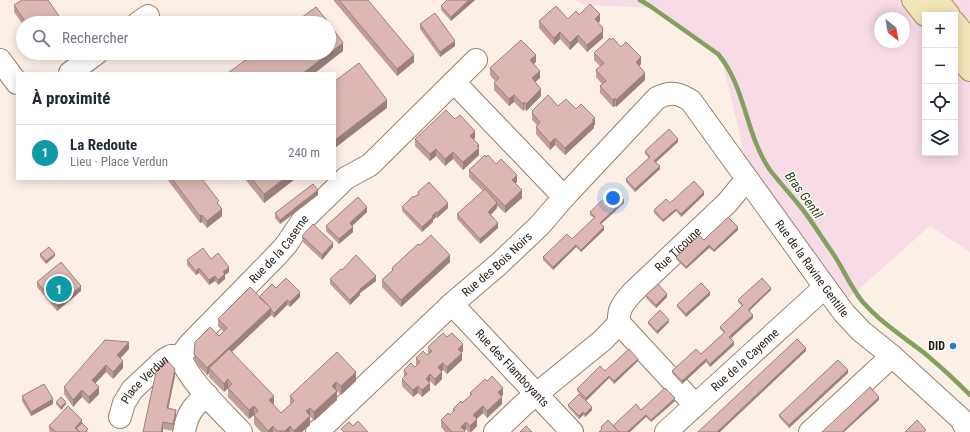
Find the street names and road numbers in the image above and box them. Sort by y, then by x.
street label: Rue de la Caserne [246,211,312,286]
street label: Rue de la Ravine Gentille [772,217,852,321]
street label: Rue Ticoune [652,224,704,275]
street label: Rue des Bois Noirs [459,229,535,299]
street label: Rue de la Cayenne [708,325,782,394]
street label: Rue des Flamboyants [472,327,552,410]
street label: Place Verdun [118,352,171,406]

